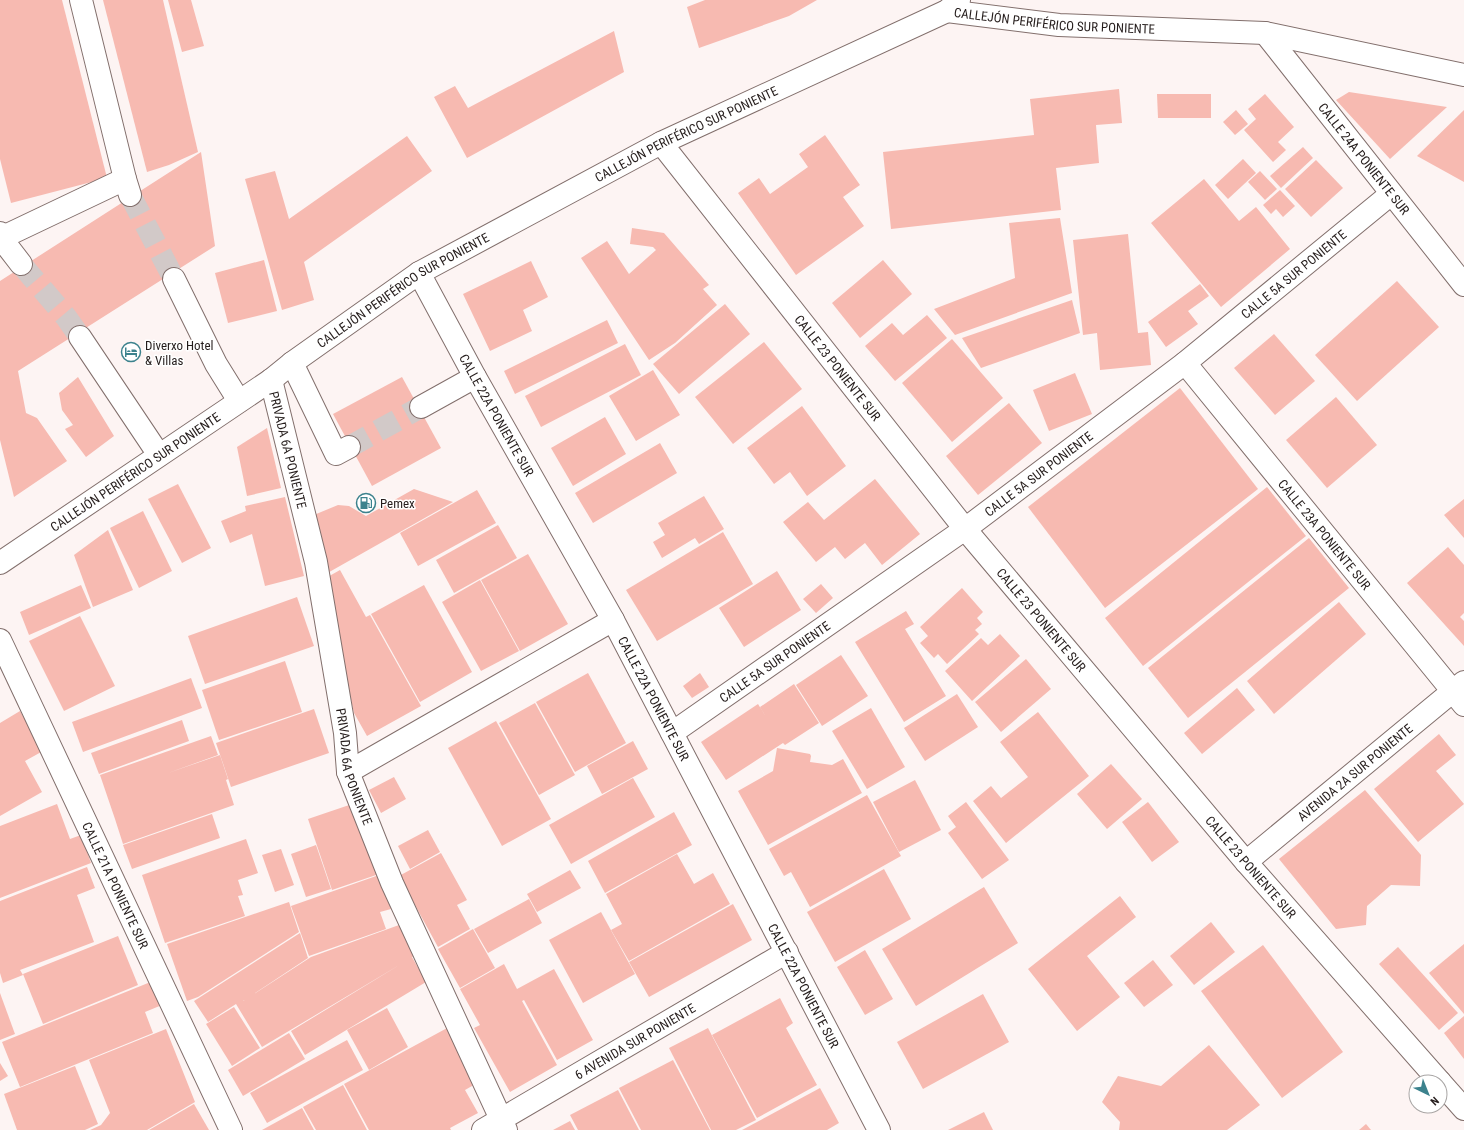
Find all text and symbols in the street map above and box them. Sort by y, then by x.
street label: CALLEJÓN PERIFÉRICO SUR PONIENTE [953,5,1155,37]
street label: CALLEJÓN PERIFÉRICO SUR PONIENTE [592,83,780,185]
street label: CALLE 24A PONIENTE SUR [1315,100,1412,218]
street label: CALLE 5A SUR PONIENTE [1238,227,1349,322]
street label: CALLEJÓN PERIFÉRICO SUR PONIENTE [314,230,492,351]
street label: CALLE 23 PONIENTE SUR [791,312,884,424]
place label: Diverxo Hotel & Villas [145,338,214,368]
hotel icon: Diverxo Hotel & Villas [120,341,142,363]
street label: CALLE 22A PONIENTE SUR [456,352,537,479]
street label: PRIVADA 6A PONIENTE [266,390,310,510]
street label: CALLEJÓN PERIFÉRICO SUR PONIENTE [48,410,223,535]
street label: CALLE 5A SUR PONIENTE [982,428,1096,520]
street label: CALLE 23A PONIENTE SUR [1275,476,1374,593]
fuel station icon: Pemex [355,492,377,514]
place label: Pemex [380,496,415,511]
street label: CALLE 23 PONIENTE SUR [993,565,1089,675]
street label: CALLE 5A SUR PONIENTE [717,618,833,706]
street label: CALLE 22A PONIENTE SUR [615,634,692,763]
street label: PRIVADA 6A PONIENTE [333,707,375,827]
street label: AVENIDA 2A SUR PONIENTE [1295,721,1416,824]
street label: CALLE 23 PONIENTE SUR [1202,813,1299,921]
street label: CALLE 21A PONIENTE SUR [79,820,151,951]
street label: CALLE 22A PONIENTE SUR [765,921,842,1051]
street label: 6 AVENIDA SUR PONIENTE [572,1000,698,1083]
north arrow [1408,1074,1448,1114]
text: N [1427,1094,1441,1108]

